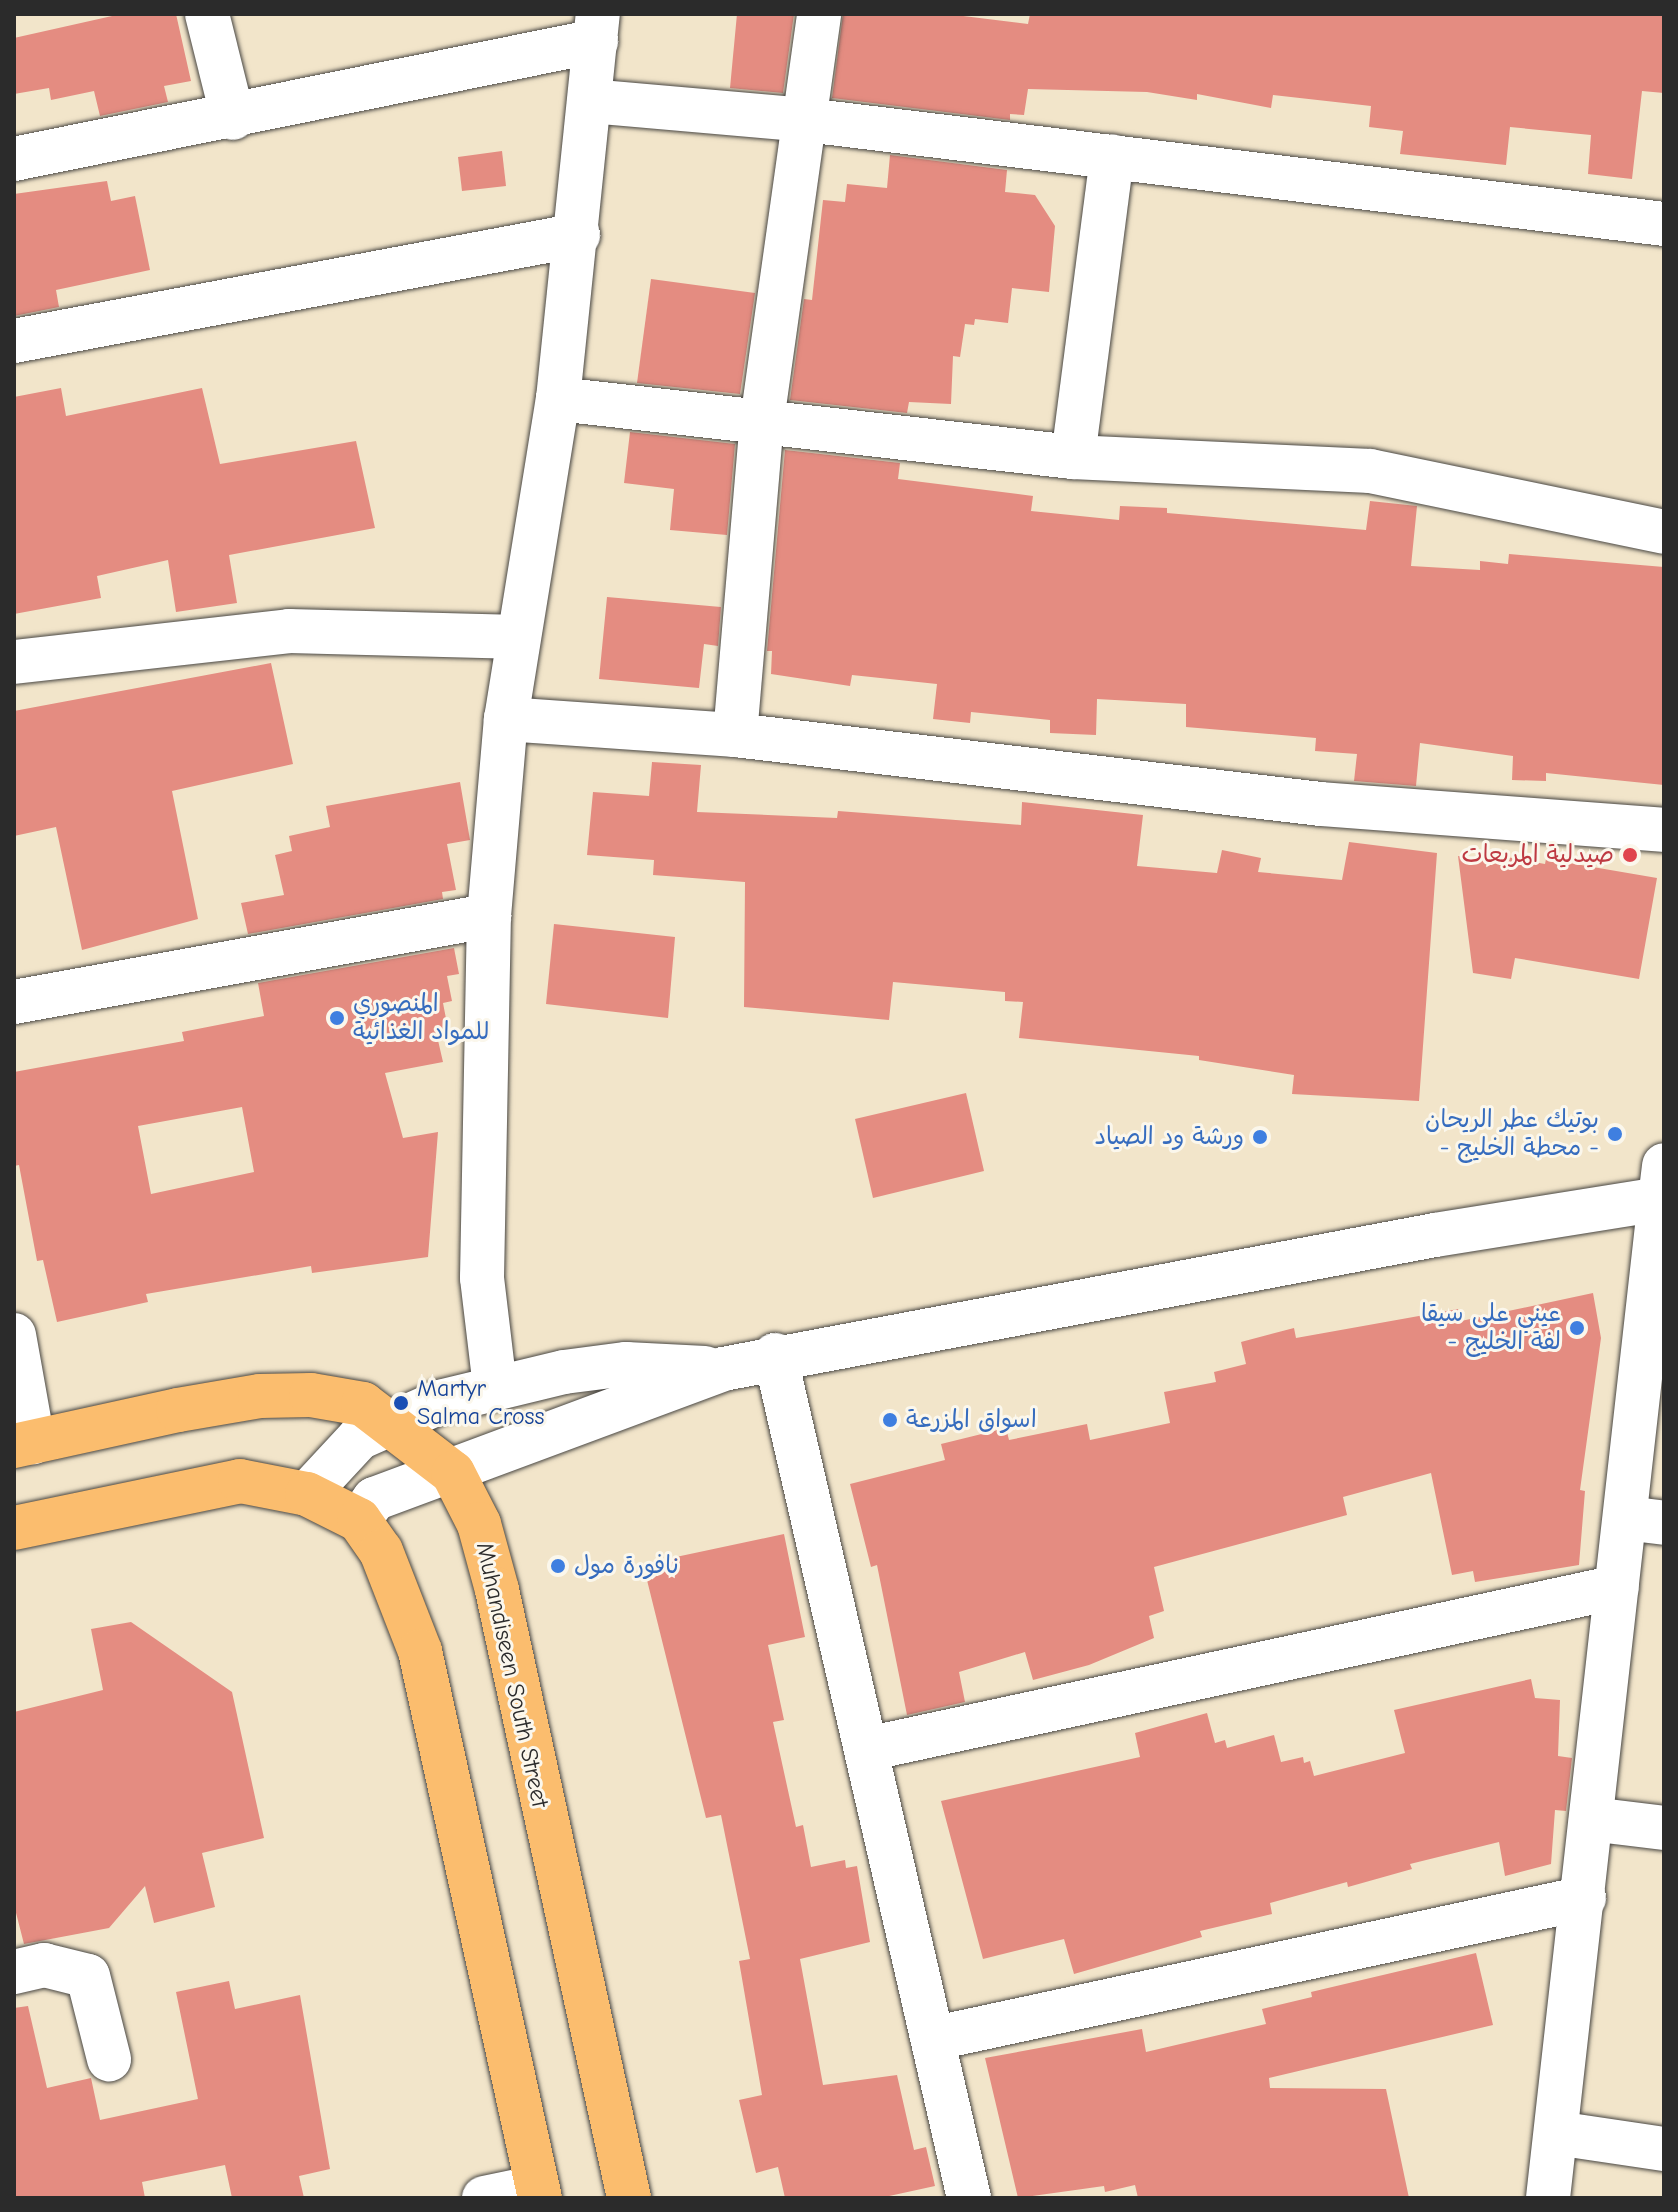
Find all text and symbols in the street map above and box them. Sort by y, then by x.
place label: صيدلية المربعات [1462,841,1614,869]
marker: صيدلية المربعات [1621,846,1639,864]
place label: المنصوري للمواد الغذائية [353,990,489,1046]
marker: المنصوري للمواد الغذائية [328,1009,346,1027]
place label: بوتيك عطر الريحان - محطة الخليج - [1425,1106,1599,1162]
place label: ورشة ود الصياد [1094,1123,1244,1151]
marker: بوتيك عطر الريحان - محطة الخليج - [1606,1125,1624,1143]
marker: ورشة ود الصياد [1251,1128,1269,1146]
place label: عيني على سيقا - لفة الخليج [1421,1300,1561,1356]
marker: عيني على سيقا - لفة الخليج [1568,1319,1586,1337]
place label: Martyr Salma Cross [417,1375,544,1431]
marker: Martyr Salma Cross [392,1394,410,1412]
place label: اسواق المزرعة [906,1406,1037,1434]
marker: اسواق المزرعة [881,1411,899,1429]
street label: Muhandiseen South Street [470,1540,554,1810]
place label: نافورة مول [574,1552,679,1580]
marker: نافورة مول [549,1557,567,1575]

